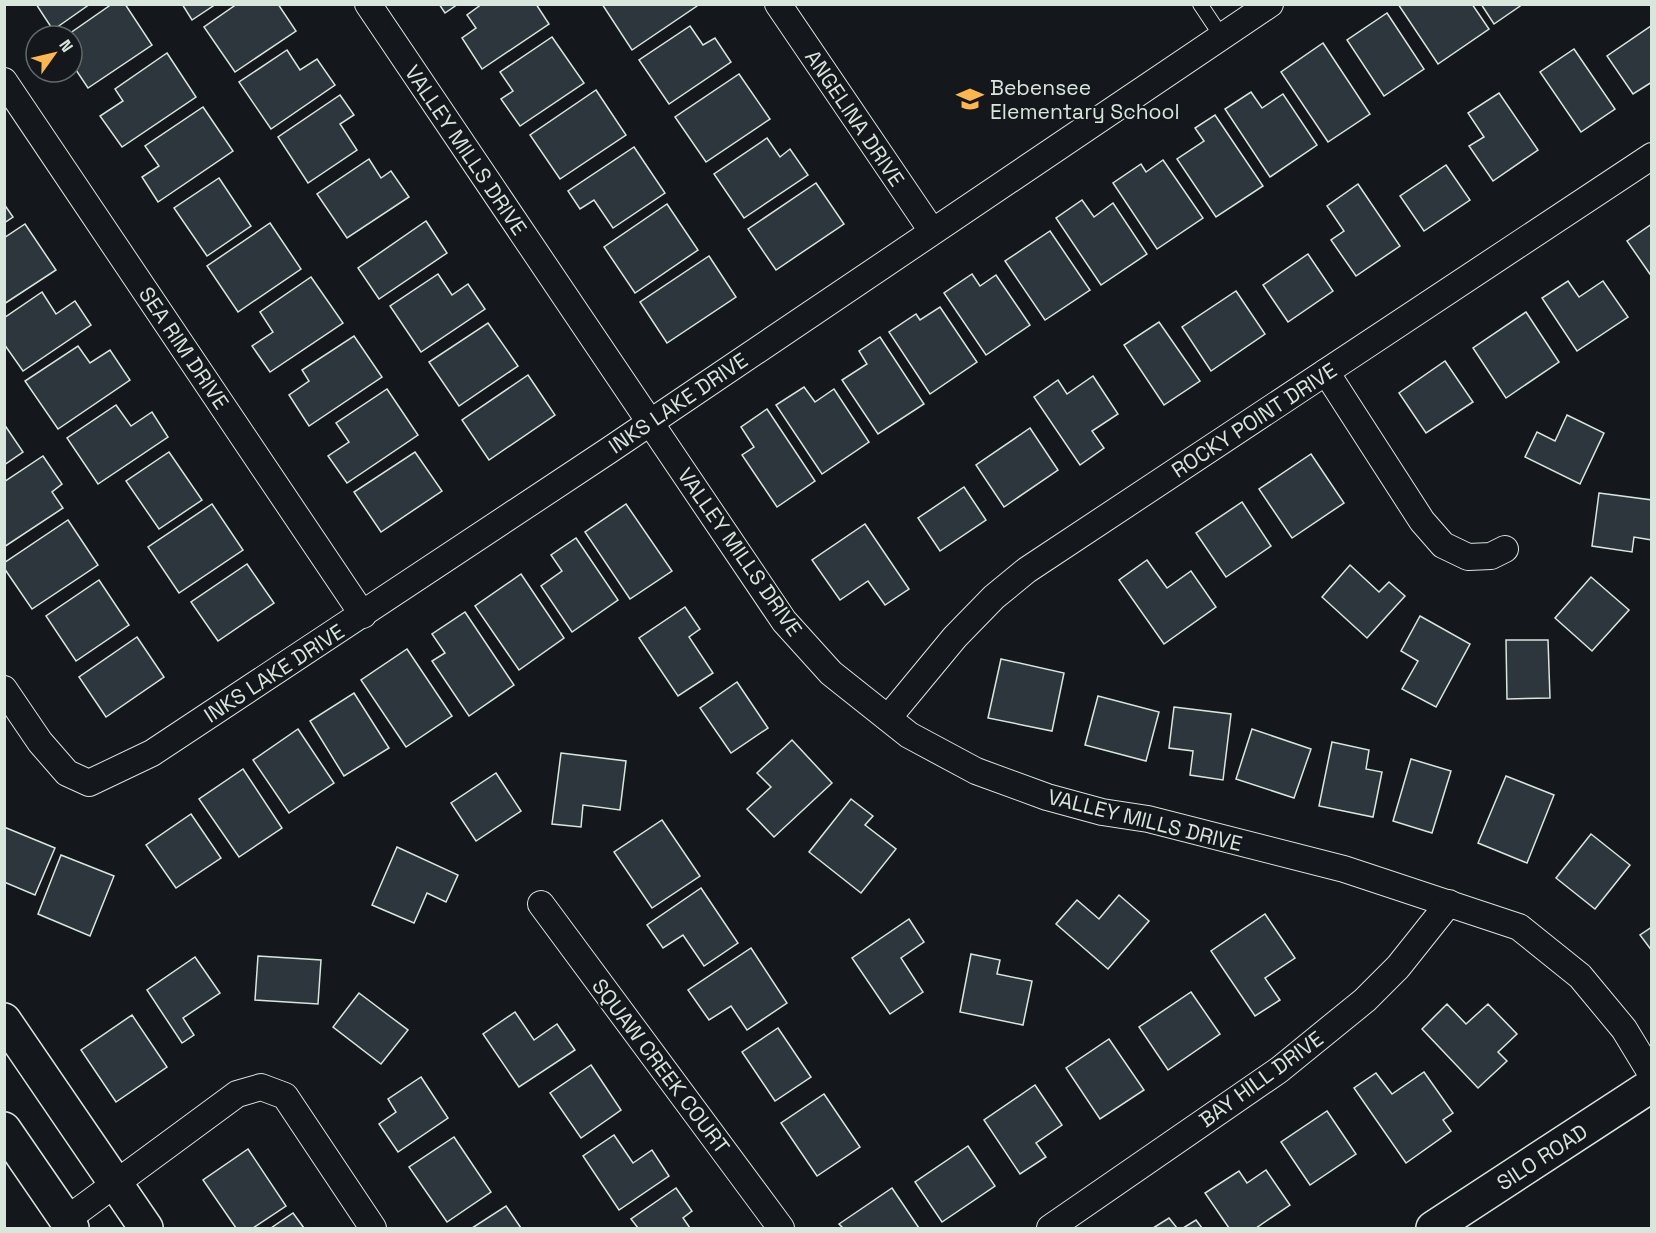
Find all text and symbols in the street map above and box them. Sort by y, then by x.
north arrow [24,24,84,84]
text: N [54,36,78,56]
street label: ANGELINA DRIVE [799,45,911,191]
street label: VALLEY MILLS DRIVE [399,60,533,240]
place label: Bebensee Elementary School [990,74,1180,125]
school or university icon: Bebensee Elementary School [955,84,985,114]
street label: SEA RIM DRIVE [133,282,235,414]
street label: INKS LAKE DRIVE [603,347,753,459]
street label: ROCKY POINT DRIVE [1166,357,1342,483]
street label: VALLEY MILLS DRIVE [672,463,808,641]
street label: INKS LAKE DRIVE [199,618,349,728]
street label: VALLEY MILLS DRIVE [1045,783,1245,857]
street label: SQUAW CREEK COURT [586,973,736,1159]
street label: BAY HILL DRIVE [1194,1025,1328,1133]
street label: SILO ROAD [1492,1118,1592,1196]

